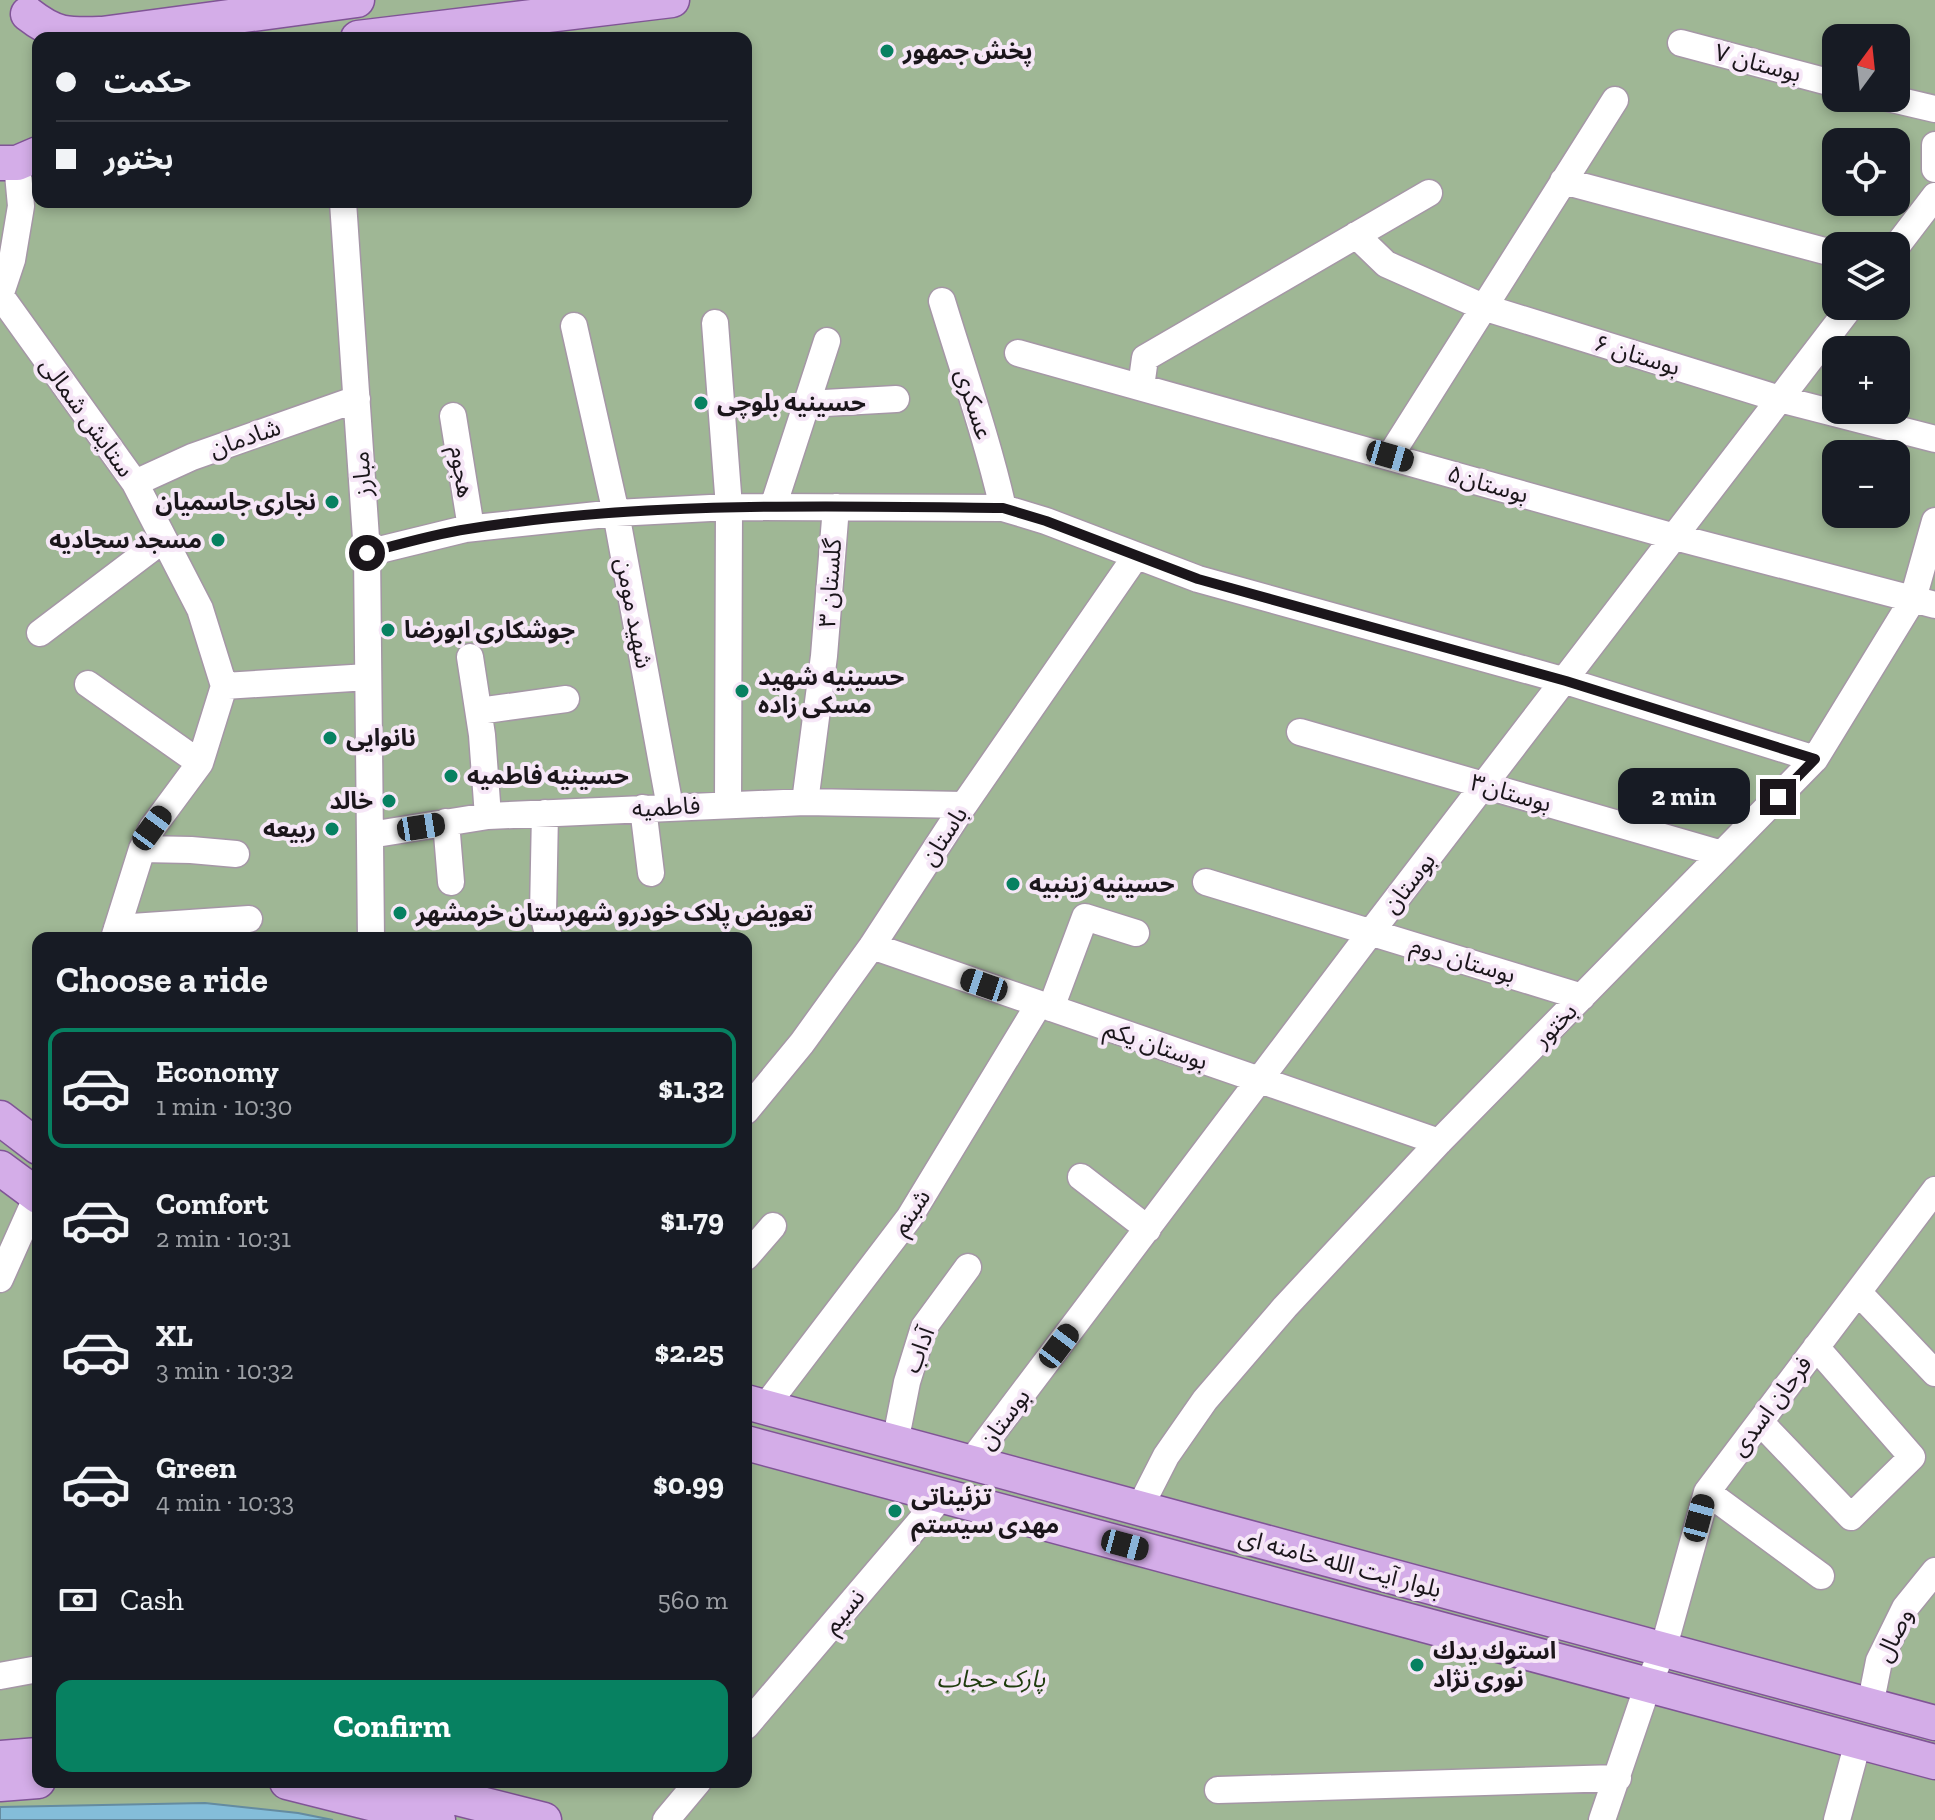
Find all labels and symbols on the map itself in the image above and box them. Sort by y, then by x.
north arrow [1822,24,1910,112]
place label: پخش جمهور [902,36,1033,67]
street label: بوستان ۷ [1712,37,1804,88]
marker: پخش جمهور [878,42,896,60]
street label: بوستان ۶ [1591,328,1684,381]
street label: ستایش شمالی [34,351,141,482]
street label: عسکری [949,365,999,443]
place label: حسینیه بلوچی [717,388,866,419]
marker: حسینیه بلوچی [692,394,710,412]
street label: شادمان [205,412,284,463]
car [1364,438,1416,474]
street label: هجوم [440,444,481,501]
street label: مبارز [345,450,378,499]
street label: بوستان۵ [1444,458,1532,509]
place label: نجاری جاسمیان [155,487,316,516]
marker: نجاری جاسمیان [323,493,341,511]
place label: مسجد سجادیه [49,525,202,554]
marker: مسجد سجادیه [209,531,227,549]
route start [349,535,385,571]
street label: گلستان ۳ [812,536,847,628]
street label: شهید مومن [610,555,659,671]
place label: جوشکاری ابورضا [404,615,575,644]
marker: جوشکاری ابورضا [379,621,397,639]
place label: حسینیه شهید مسکی زاده [758,662,904,719]
marker: حسینیه شهید مسکی زاده [733,682,751,700]
place label: نانوایی [346,723,416,752]
marker: نانوایی [321,729,339,747]
place label: حسینیه فاطمیه [467,761,629,790]
marker: حسینیه فاطمیه [442,767,460,785]
street label: بوستان۳ [1467,767,1555,818]
callout: 2 min [1618,769,1750,825]
route end [1760,779,1796,815]
place label: خالد [329,786,373,815]
street label: فاطمیه [631,790,701,823]
marker: خالد [380,792,398,810]
street label: باستان [914,801,973,871]
car [128,802,176,854]
car [395,811,447,843]
place label: ربیعه [263,814,316,843]
marker: ربیعه [323,820,341,838]
street label: بوستان [1376,847,1441,919]
place label: حسینیه زینبیه [1029,869,1175,898]
marker: حسینیه زینبیه [1004,875,1022,893]
place label: تعویض پلاک خودرو شهرستان خرمشهر [415,898,813,929]
marker: تعویض پلاک خودرو شهرستان خرمشهر [391,904,409,922]
street label: بوستان دوم [1406,930,1519,993]
car [957,966,1011,1004]
street label: بختور [1526,996,1583,1054]
street label: بوستان یکم [1100,1013,1212,1079]
street label: شبنم [885,1183,939,1242]
car [1035,1320,1083,1372]
street label: آداب [897,1322,941,1377]
street label: فرحان اسدی [1724,1350,1818,1461]
street label: بوستان [971,1382,1036,1455]
place label: تزئیناتی مهدی سیستم [911,1482,1059,1542]
car [1681,1492,1717,1544]
marker: تزئیناتی مهدی سیستم [886,1502,904,1520]
street label: بلوار آیت الله خامنه ای [1236,1521,1445,1604]
car [1099,1527,1151,1563]
street label: نسیم [817,1582,873,1641]
street label: وصال [1868,1603,1919,1666]
place label: استوك يدك نوری نژاد [1433,1636,1556,1693]
marker: استوك يدك نوری نژاد [1408,1656,1426,1674]
park label: پارک حجاب [937,1664,1046,1695]

